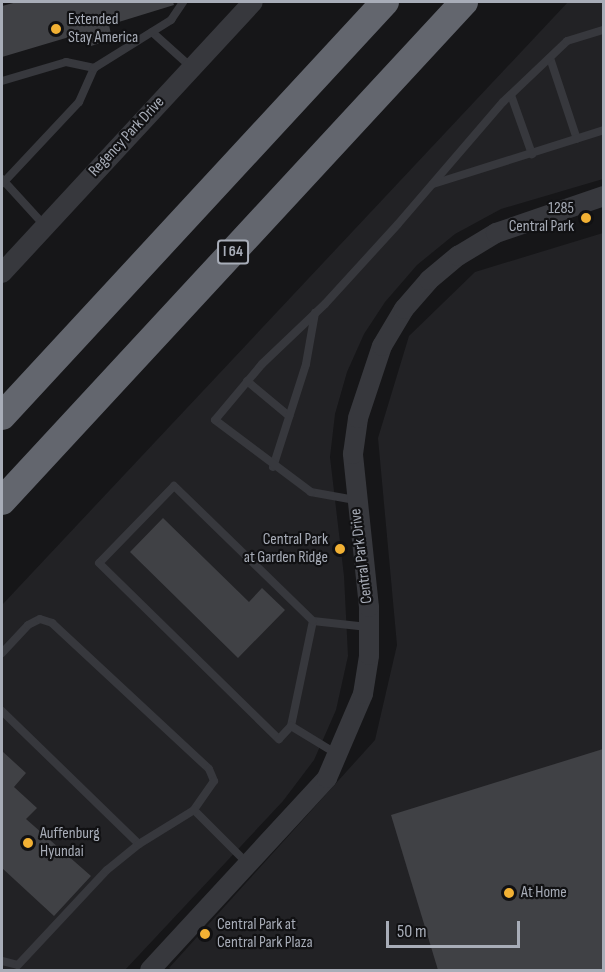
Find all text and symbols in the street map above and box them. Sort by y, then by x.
place label: Extended Stay America [68,10,138,48]
marker: Extended Stay America [49,22,63,36]
street label: Regency Park Drive [85,93,169,181]
place label: 1285 Central Park [509,199,574,237]
marker: 1285 Central Park [579,211,593,225]
road number: I 64 [216,240,250,264]
street label: Central Park Drive [347,507,377,605]
place label: Central Park at Garden Ridge [244,530,328,568]
marker: Central Park at Garden Ridge [333,542,347,556]
place label: Auffenburg Hyundai [40,824,100,862]
marker: Auffenburg Hyundai [21,836,35,850]
place label: At Home [521,883,567,903]
marker: At Home [502,886,516,900]
scale bar [389,909,522,947]
place label: Central Park at Central Park Plaza [217,915,313,953]
text: 50 m [397,921,427,942]
marker: Central Park at Central Park Plaza [198,927,212,941]

